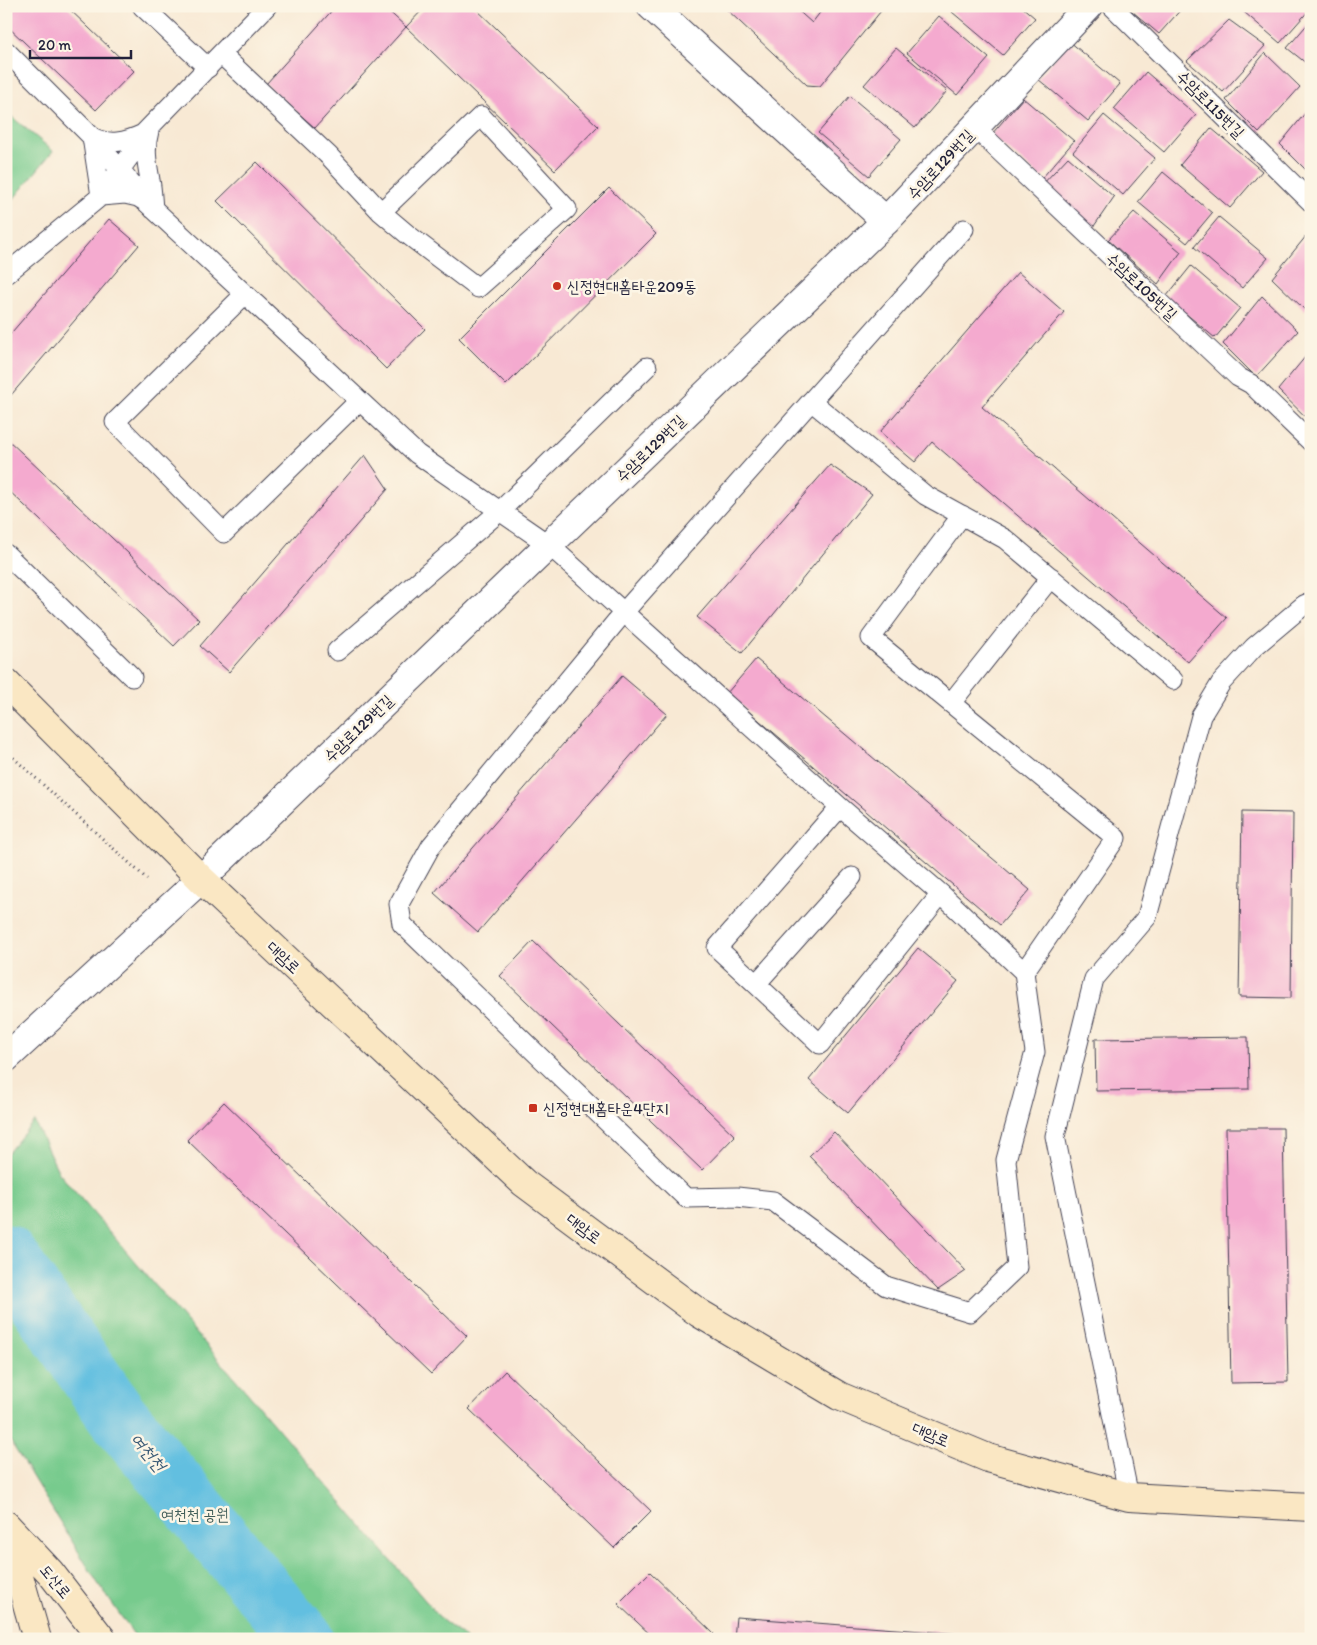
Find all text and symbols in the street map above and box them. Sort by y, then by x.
scale bar [30,28,131,60]
text: 20 m [38,36,72,54]
street label: 수암로115번길 [1173,67,1248,142]
street label: 수암로129번길 [903,125,978,203]
street label: 수암로105번길 [1102,249,1181,324]
place label: 신정현대홈타운209동 [567,277,697,296]
marker: 신정현대홈타운209동 [551,280,563,292]
street label: 수암로129번길 [612,411,689,486]
street label: 수암로129번길 [320,691,397,766]
street label: 대암로 [263,937,304,977]
place label: 신정현대홈타운4단지 [543,1099,669,1118]
marker: 신정현대홈타운4단지 [527,1102,539,1114]
street label: 대암로 [563,1209,605,1248]
street label: 대암로 [909,1418,952,1451]
water label: 여천천 [126,1428,171,1477]
park label: 여천천 공원 [161,1505,229,1524]
street label: 도산로 [36,1560,75,1602]

